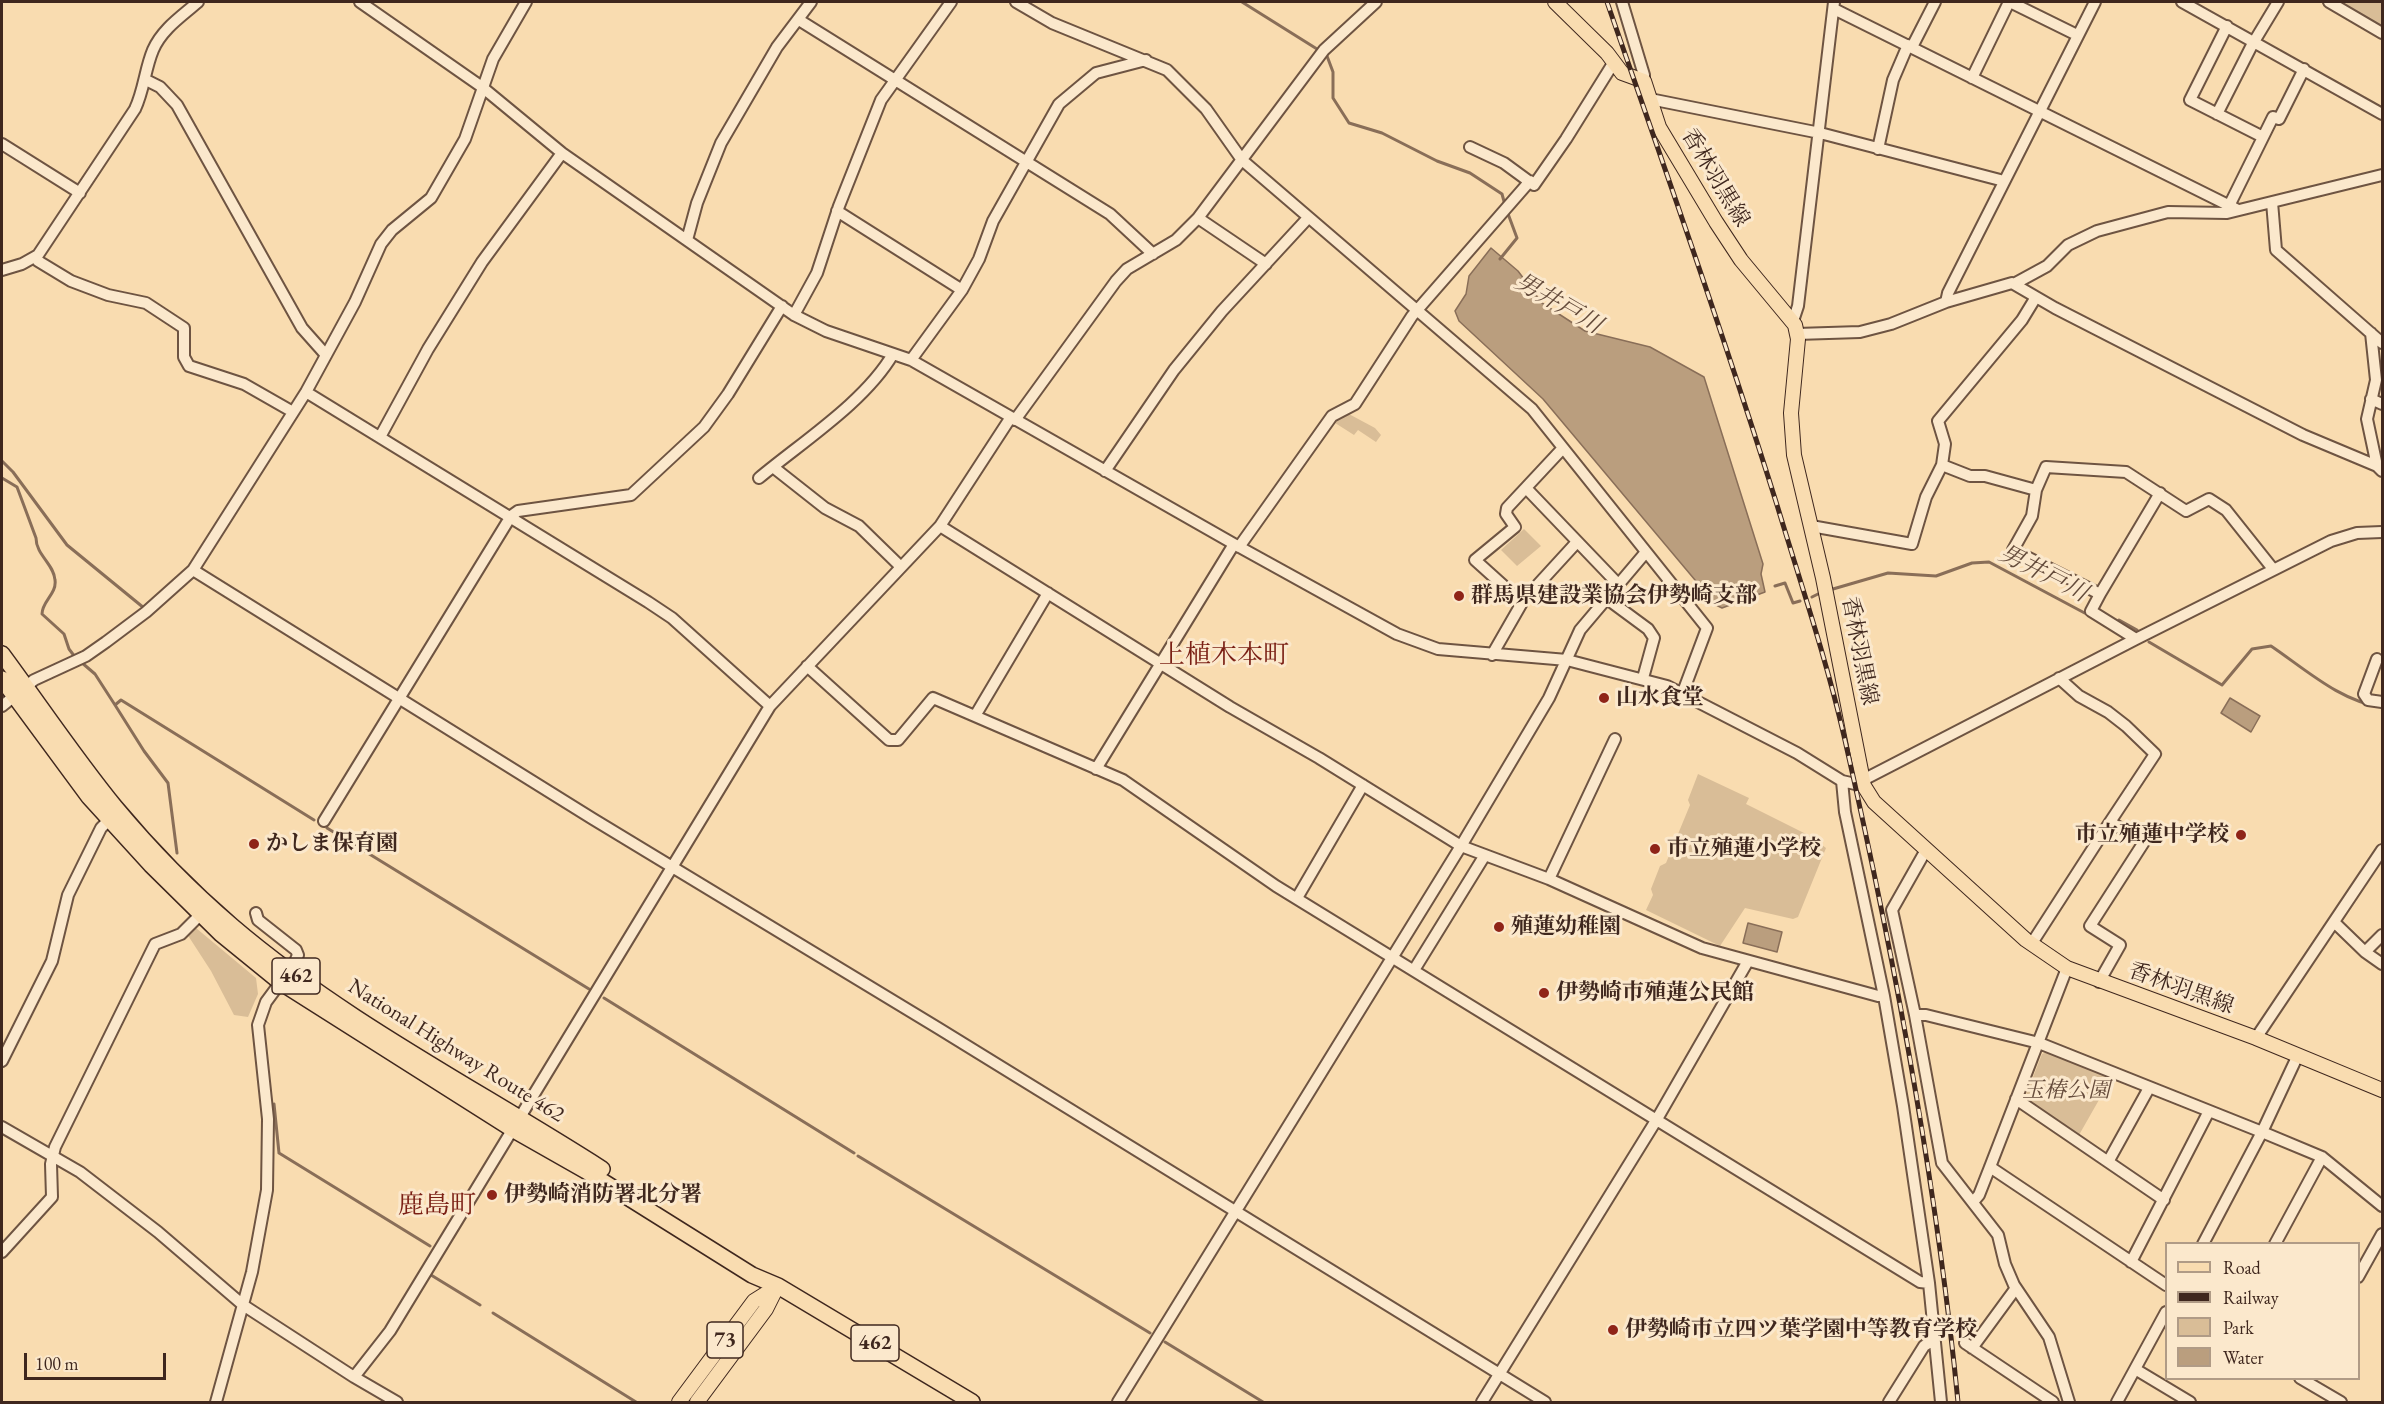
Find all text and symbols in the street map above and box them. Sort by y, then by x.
street label: 香林羽黒線 [1675,124,1755,232]
water label: 男井戸川 [1509,268,1607,340]
water label: 男井戸川 [1994,539,2092,609]
place label: 群馬県建設業協会伊勢崎支部 [1471,583,1757,609]
marker: 群馬県建設業協会伊勢崎支部 [1452,589,1466,603]
street label: 香林羽黒線 [1836,594,1882,708]
district label: 上植木本町 [1159,640,1289,672]
place label: 山水食堂 [1616,685,1704,711]
marker: 山水食堂 [1597,691,1611,705]
place label: 市立殖蓮中学校 [2075,822,2229,848]
marker: 市立殖蓮中学校 [2234,828,2248,842]
place label: かしま保育園 [266,831,398,857]
place label: 市立殖蓮小学校 [1667,836,1821,862]
marker: かしま保育園 [247,837,261,851]
marker: 市立殖蓮小学校 [1648,842,1662,856]
place label: 殖蓮幼稚園 [1511,914,1621,940]
marker: 殖蓮幼稚園 [1492,920,1506,934]
road number: 462 [272,958,320,994]
street label: 香林羽黒線 [2125,958,2237,1020]
street label: National Highway Route 462 [343,974,569,1128]
place label: 伊勢崎市殖蓮公民館 [1556,980,1754,1006]
marker: 伊勢崎市殖蓮公民館 [1537,986,1551,1000]
park label: 玉椿公園 [2022,1078,2110,1104]
place label: 伊勢崎消防署北分署 [504,1182,702,1208]
marker: 伊勢崎消防署北分署 [485,1188,499,1202]
district label: 鹿島町 [398,1190,476,1222]
legend [2165,1242,2360,1380]
text: Road [2223,1256,2261,1279]
text: Railway [2223,1286,2279,1309]
text: Park [2223,1316,2254,1339]
place label: 伊勢崎市立四ツ葉学園中等教育学校 [1625,1317,1977,1343]
road number: 73 [707,1322,743,1358]
marker: 伊勢崎市立四ツ葉学園中等教育学校 [1606,1323,1620,1337]
road number: 462 [851,1325,899,1361]
scale bar [27,1341,170,1379]
text: Water [2223,1346,2264,1369]
text: 100 m [35,1352,79,1375]

